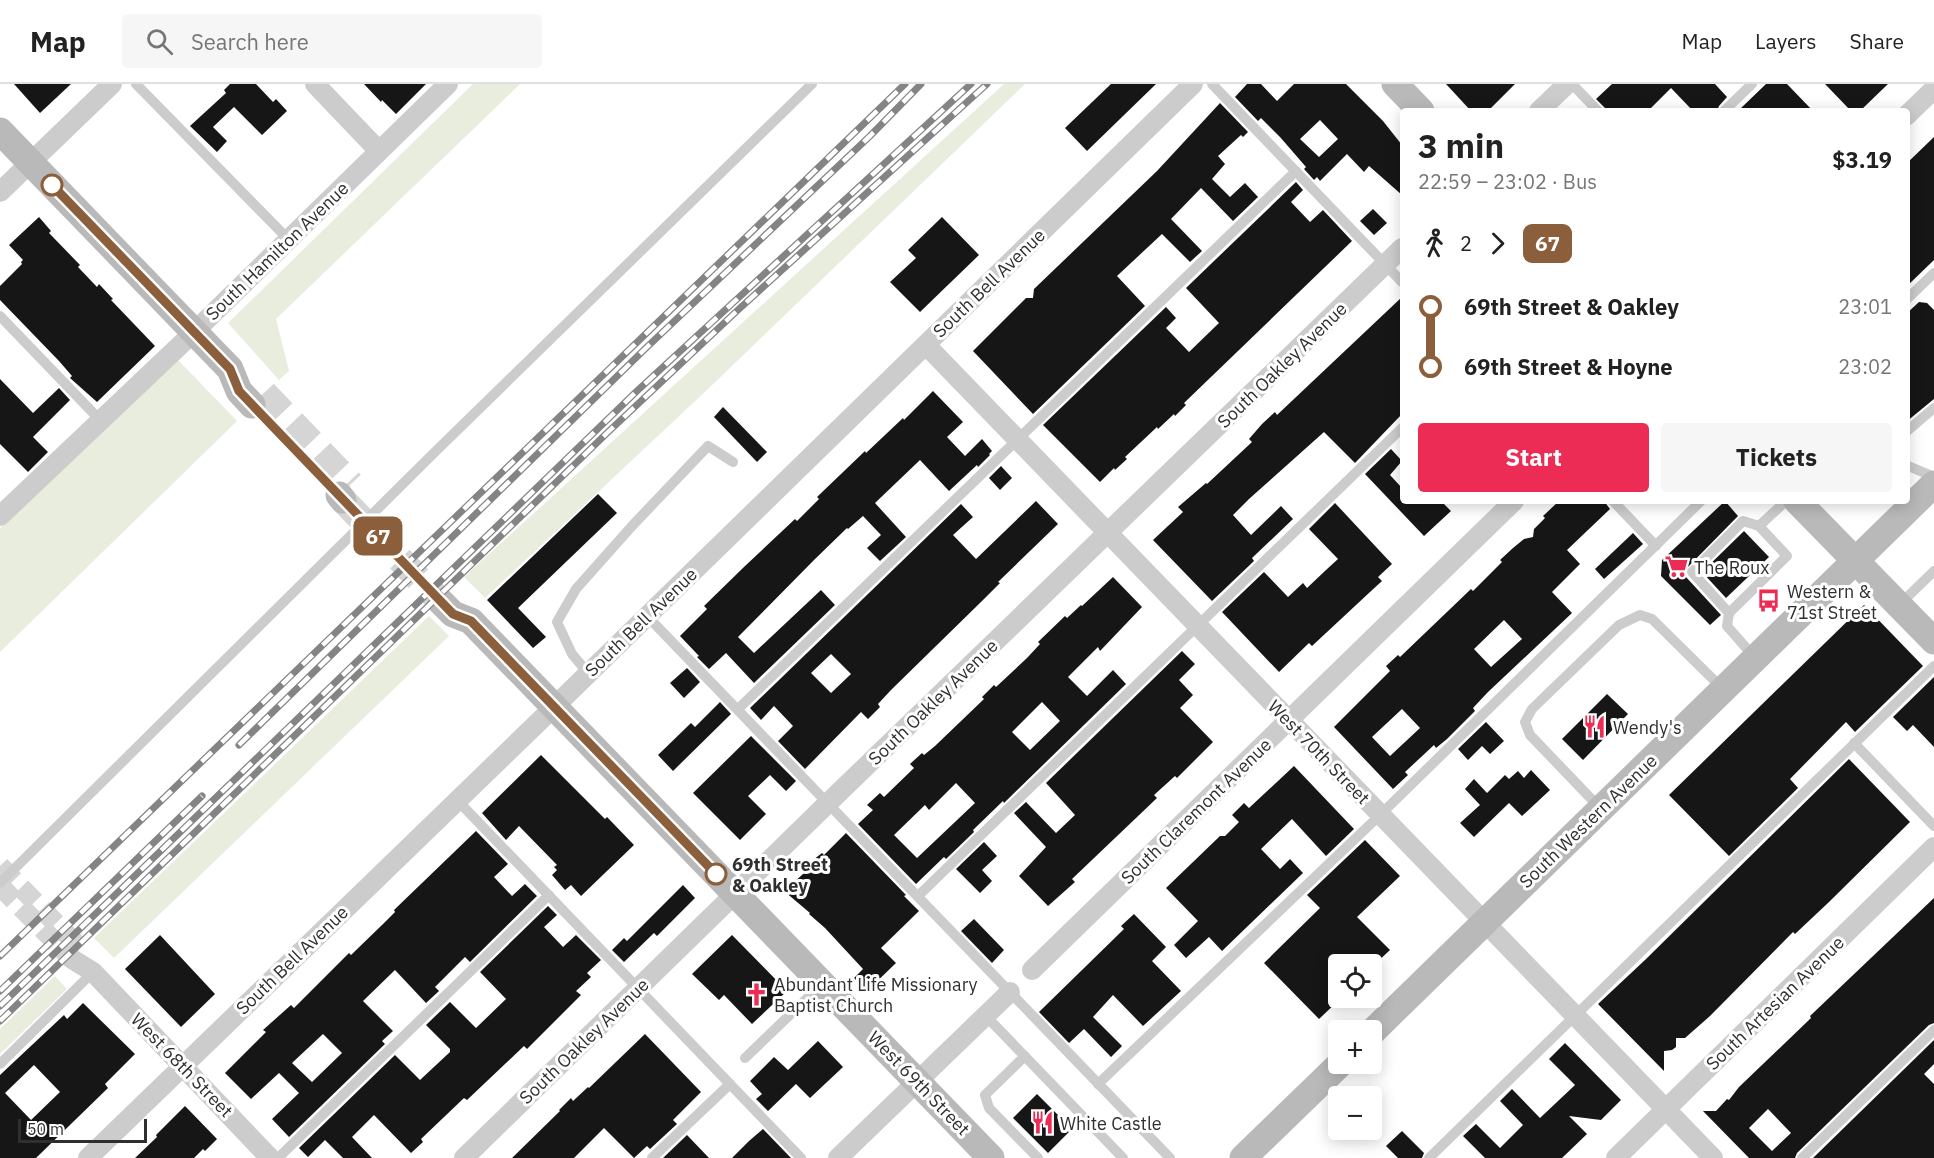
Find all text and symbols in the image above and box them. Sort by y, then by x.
search box [122,14,542,68]
text: Map [30,23,86,60]
icon: search [143,25,176,58]
text: Search here [191,27,309,56]
text: Map [1682,27,1722,55]
text: Layers [1755,27,1817,55]
text: Share [1850,27,1904,55]
text: 3 min [1418,124,1504,167]
text: $3.19 [1832,145,1892,174]
text: 22:59 – 23:02 · Bus [1418,168,1597,195]
unlabelled marker [41,174,63,196]
street label: South Hamilton Avenue [201,177,353,325]
street label: South Bell Avenue [928,224,1050,342]
icon: walk [1418,227,1451,260]
icon: forward [1481,227,1514,260]
text: 67 [1535,229,1560,257]
text: 2 [1460,230,1472,257]
text: 69th Street & Oakley [1464,292,1679,321]
text: 23:01 [1838,293,1892,320]
street label: South Oakley Avenue [1212,297,1352,433]
text: 69th Street & Hoyne [1464,352,1673,381]
text: 23:02 [1838,353,1892,380]
button: Start [1418,423,1649,492]
button: Tickets [1661,423,1892,492]
line badge: 67 [351,516,405,556]
text: 67 [365,522,391,550]
supermarket icon: The Roux [1663,554,1689,580]
place label: The Roux [1694,556,1769,579]
street label: South Bell Avenue [580,563,702,681]
place label: Western & 71st Street [1787,580,1877,624]
bus stop icon: Western & 71st Street [1756,588,1782,614]
street label: South Oakley Avenue [863,634,1003,770]
street label: West 70th Street [1263,695,1375,809]
restaurant icon: Wendy's [1582,714,1608,740]
place label: Wendy's [1613,716,1682,739]
street label: South Claremont Avenue [1116,733,1276,889]
street label: South Western Avenue [1514,749,1662,893]
place label: 69th Street & Oakley [732,853,828,897]
marker: 69th Street & Oakley [705,863,727,885]
street label: South Bell Avenue [231,901,353,1019]
street label: South Artesian Avenue [1701,931,1849,1075]
map controls [1328,954,1382,1140]
button: locate [1328,954,1382,1008]
street label: South Oakley Avenue [514,973,654,1109]
place label: Abundant Life Missionary Baptist Church [774,973,977,1017]
church icon: Abundant Life Missionary Baptist Church [743,981,769,1007]
street label: West 68th Street [126,1008,238,1122]
button: + [1328,1020,1382,1074]
street label: West 69th Street [863,1026,975,1140]
button: − [1328,1086,1382,1140]
restaurant icon: White Castle [1029,1110,1055,1136]
place label: White Castle [1060,1112,1162,1135]
scale bar [18,1116,147,1144]
text: 50 m [27,1119,64,1139]

